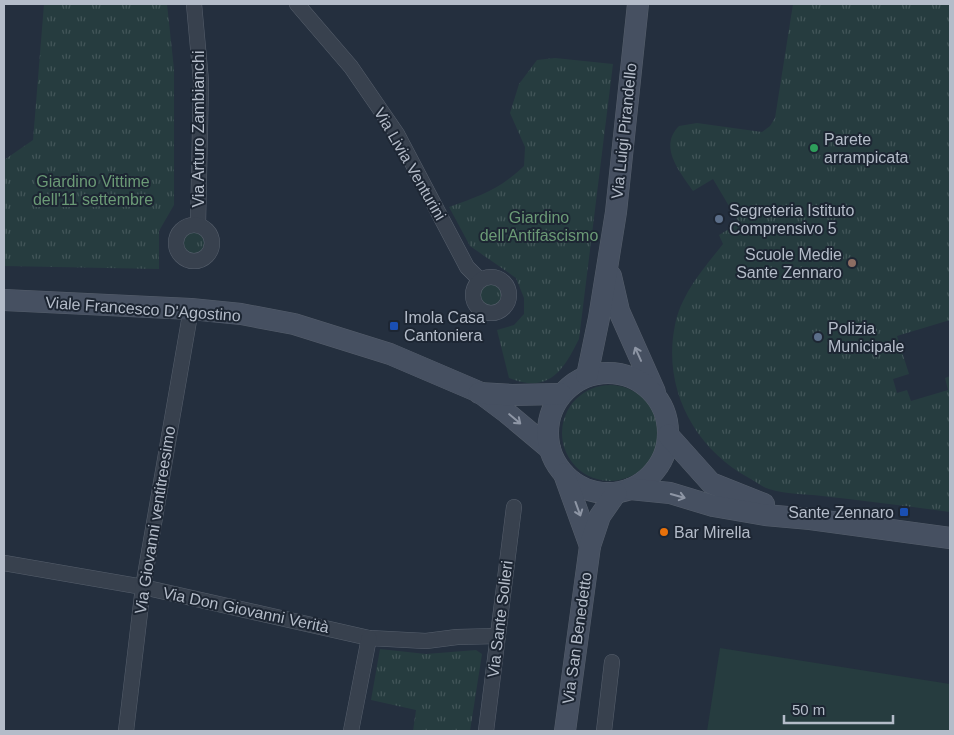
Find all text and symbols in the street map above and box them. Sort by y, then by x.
street label: Via Arturo Zambianchi [190,50,207,208]
street label: Via Luigi Pirandello [608,62,640,200]
street label: Via Livia Venturini [371,105,449,223]
place label: Parete arrampicata [824,131,909,166]
marker: Parete arrampicata [808,142,820,154]
park label: Giardino Vittime dell'11 settembre [33,173,153,208]
place label: Segreteria Istituto Comprensivo 5 [729,202,855,237]
park label: Giardino dell'Antifascismo [480,209,598,244]
marker: Segreteria Istituto Comprensivo 5 [713,213,725,225]
place label: Scuole Medie Sante Zennaro [736,246,842,281]
marker: Scuole Medie Sante Zennaro [846,257,858,269]
street label: Viale Francesco D'Agostino [45,294,241,324]
place label: Imola Casa Cantoniera [404,309,485,344]
marker: Imola Casa Cantoniera [388,320,400,332]
place label: Polizia Municipale [828,320,905,355]
marker: Polizia Municipale [812,331,824,343]
one-way arrow [633,347,643,362]
one-way arrow [508,414,521,425]
street label: Via Giovanni ventitreesimo [132,425,178,615]
one-way arrow [670,491,686,501]
one-way arrow [574,501,583,517]
place label: Sante Zennaro [788,504,894,521]
marker: Sante Zennaro [898,506,910,518]
place label: Bar Mirella [674,524,751,541]
marker: Bar Mirella [658,526,670,538]
street label: Via Sante Solieri [484,559,516,679]
street label: Via San Benedetto [559,571,595,705]
street label: Via Don Giovanni Verità [161,584,331,636]
scale bar [784,692,893,724]
text: 50 m [792,701,825,718]

